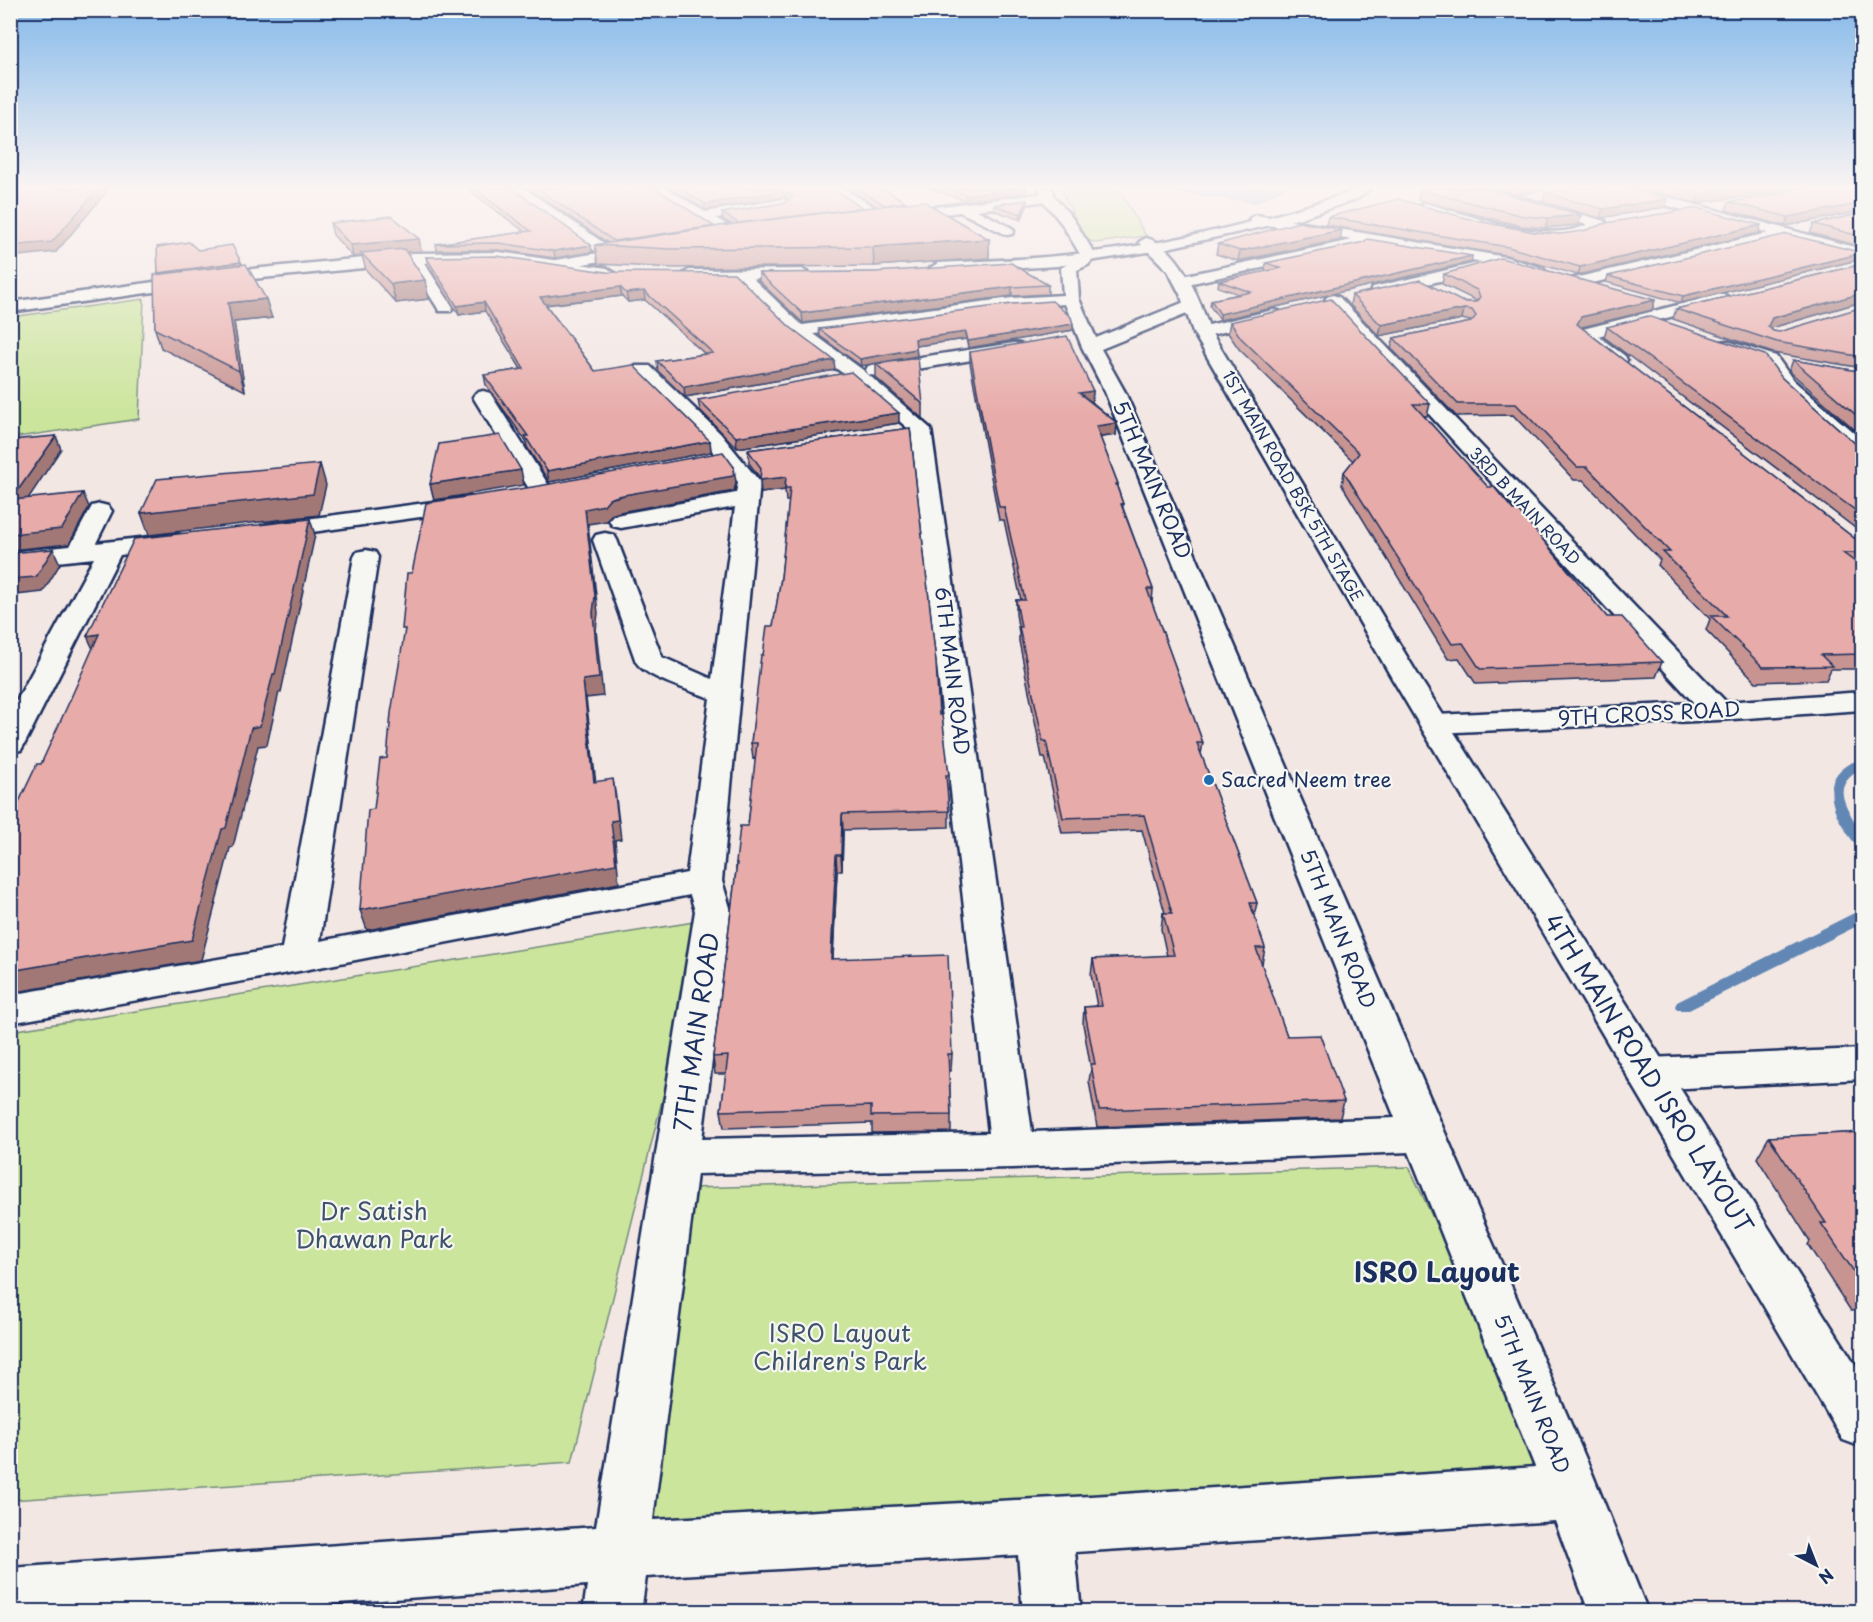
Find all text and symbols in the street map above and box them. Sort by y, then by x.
street label: 1ST MAIN ROAD BSK 5TH STAGE [1218,366,1370,605]
street label: 5TH MAIN ROAD [1106,396,1200,563]
street label: 3RD B MAIN ROAD [1465,441,1587,570]
street label: 6TH MAIN ROAD [928,585,978,757]
street label: 9TH CROSS ROAD [1557,693,1741,733]
place label: Sacred Neem tree [1221,764,1392,794]
marker: Sacred Neem tree [1202,773,1216,787]
street label: 5TH MAIN ROAD [1293,844,1385,1013]
street label: 4TH MAIN ROAD ISRO LAYOUT [1536,906,1764,1240]
street label: 7TH MAIN ROAD [663,930,727,1134]
park label: Dr Satish Dhawan Park [295,1192,453,1256]
district label: ISRO Layout [1354,1250,1520,1291]
street label: 5TH MAIN ROAD [1487,1309,1579,1478]
park label: ISRO Layout Children's Park [753,1314,927,1378]
north arrow [1786,1535,1846,1595]
text: N [1814,1564,1839,1590]

